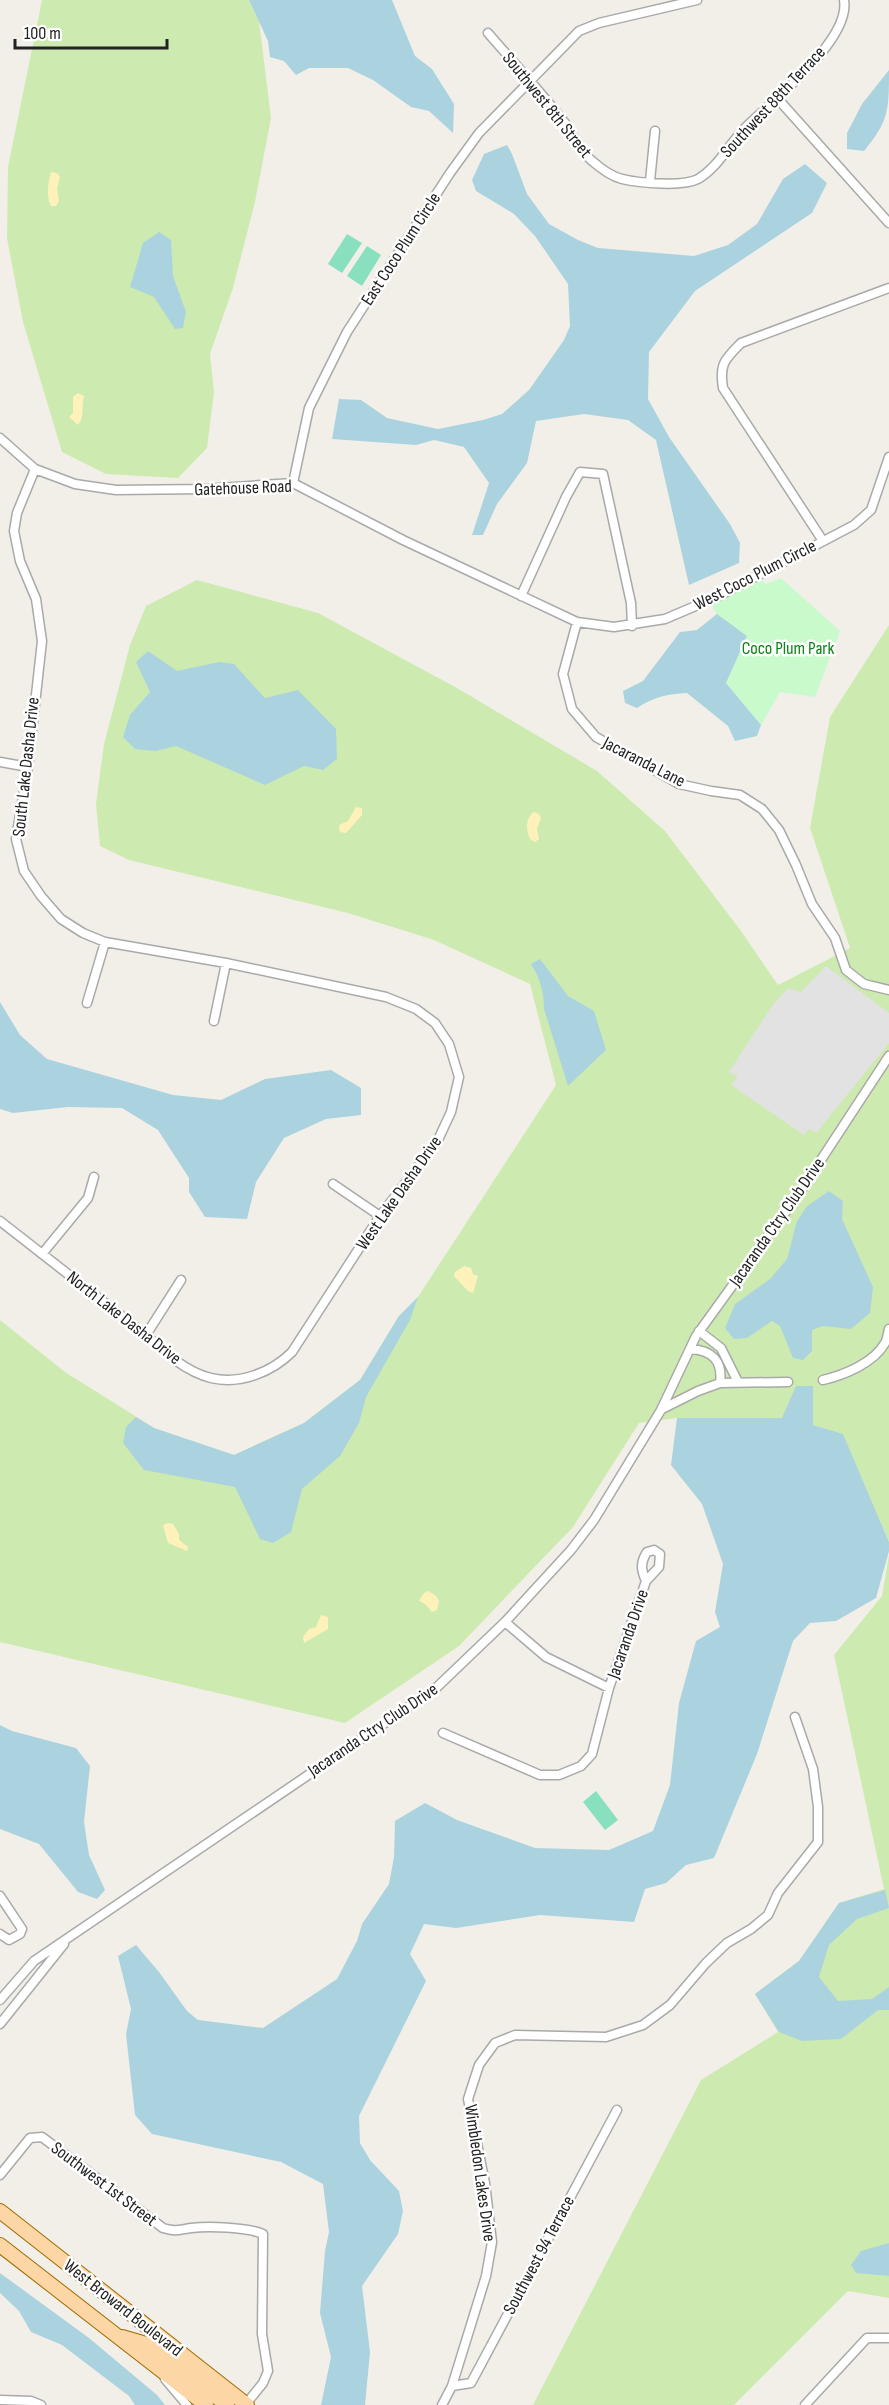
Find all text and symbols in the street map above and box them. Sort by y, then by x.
scale bar [15,12,166,50]
text: 100 m [24,23,61,44]
street label: Southwest 88th Terrace [716,42,830,162]
street label: Southwest 8th Street [498,48,596,162]
street label: East Coco Plum Circle [357,189,445,309]
street label: Gatehouse Road [194,476,292,500]
street label: West Coco Plum Circle [690,535,820,615]
park label: Coco Plum Park [742,638,834,659]
street label: South Lake Dasha Drive [8,696,44,838]
street label: Jacaranda Lane [598,732,689,792]
street label: West Lake Dasha Drive [352,1132,446,1254]
street label: Jacaranda Ctry Club Drive [724,1154,829,1291]
street label: North Lake Dasha Drive [63,1267,185,1369]
street label: Jacaranda Drive [603,1587,653,1682]
street label: Jacaranda Ctry Club Drive [303,1679,442,1782]
street label: Wimbledon Lakes Drive [460,2103,500,2243]
street label: Southwest 1st Street [47,2137,161,2231]
street label: Southwest 94 Terrace [499,2192,579,2318]
street label: West Broward Boulevard [59,2255,187,2361]

